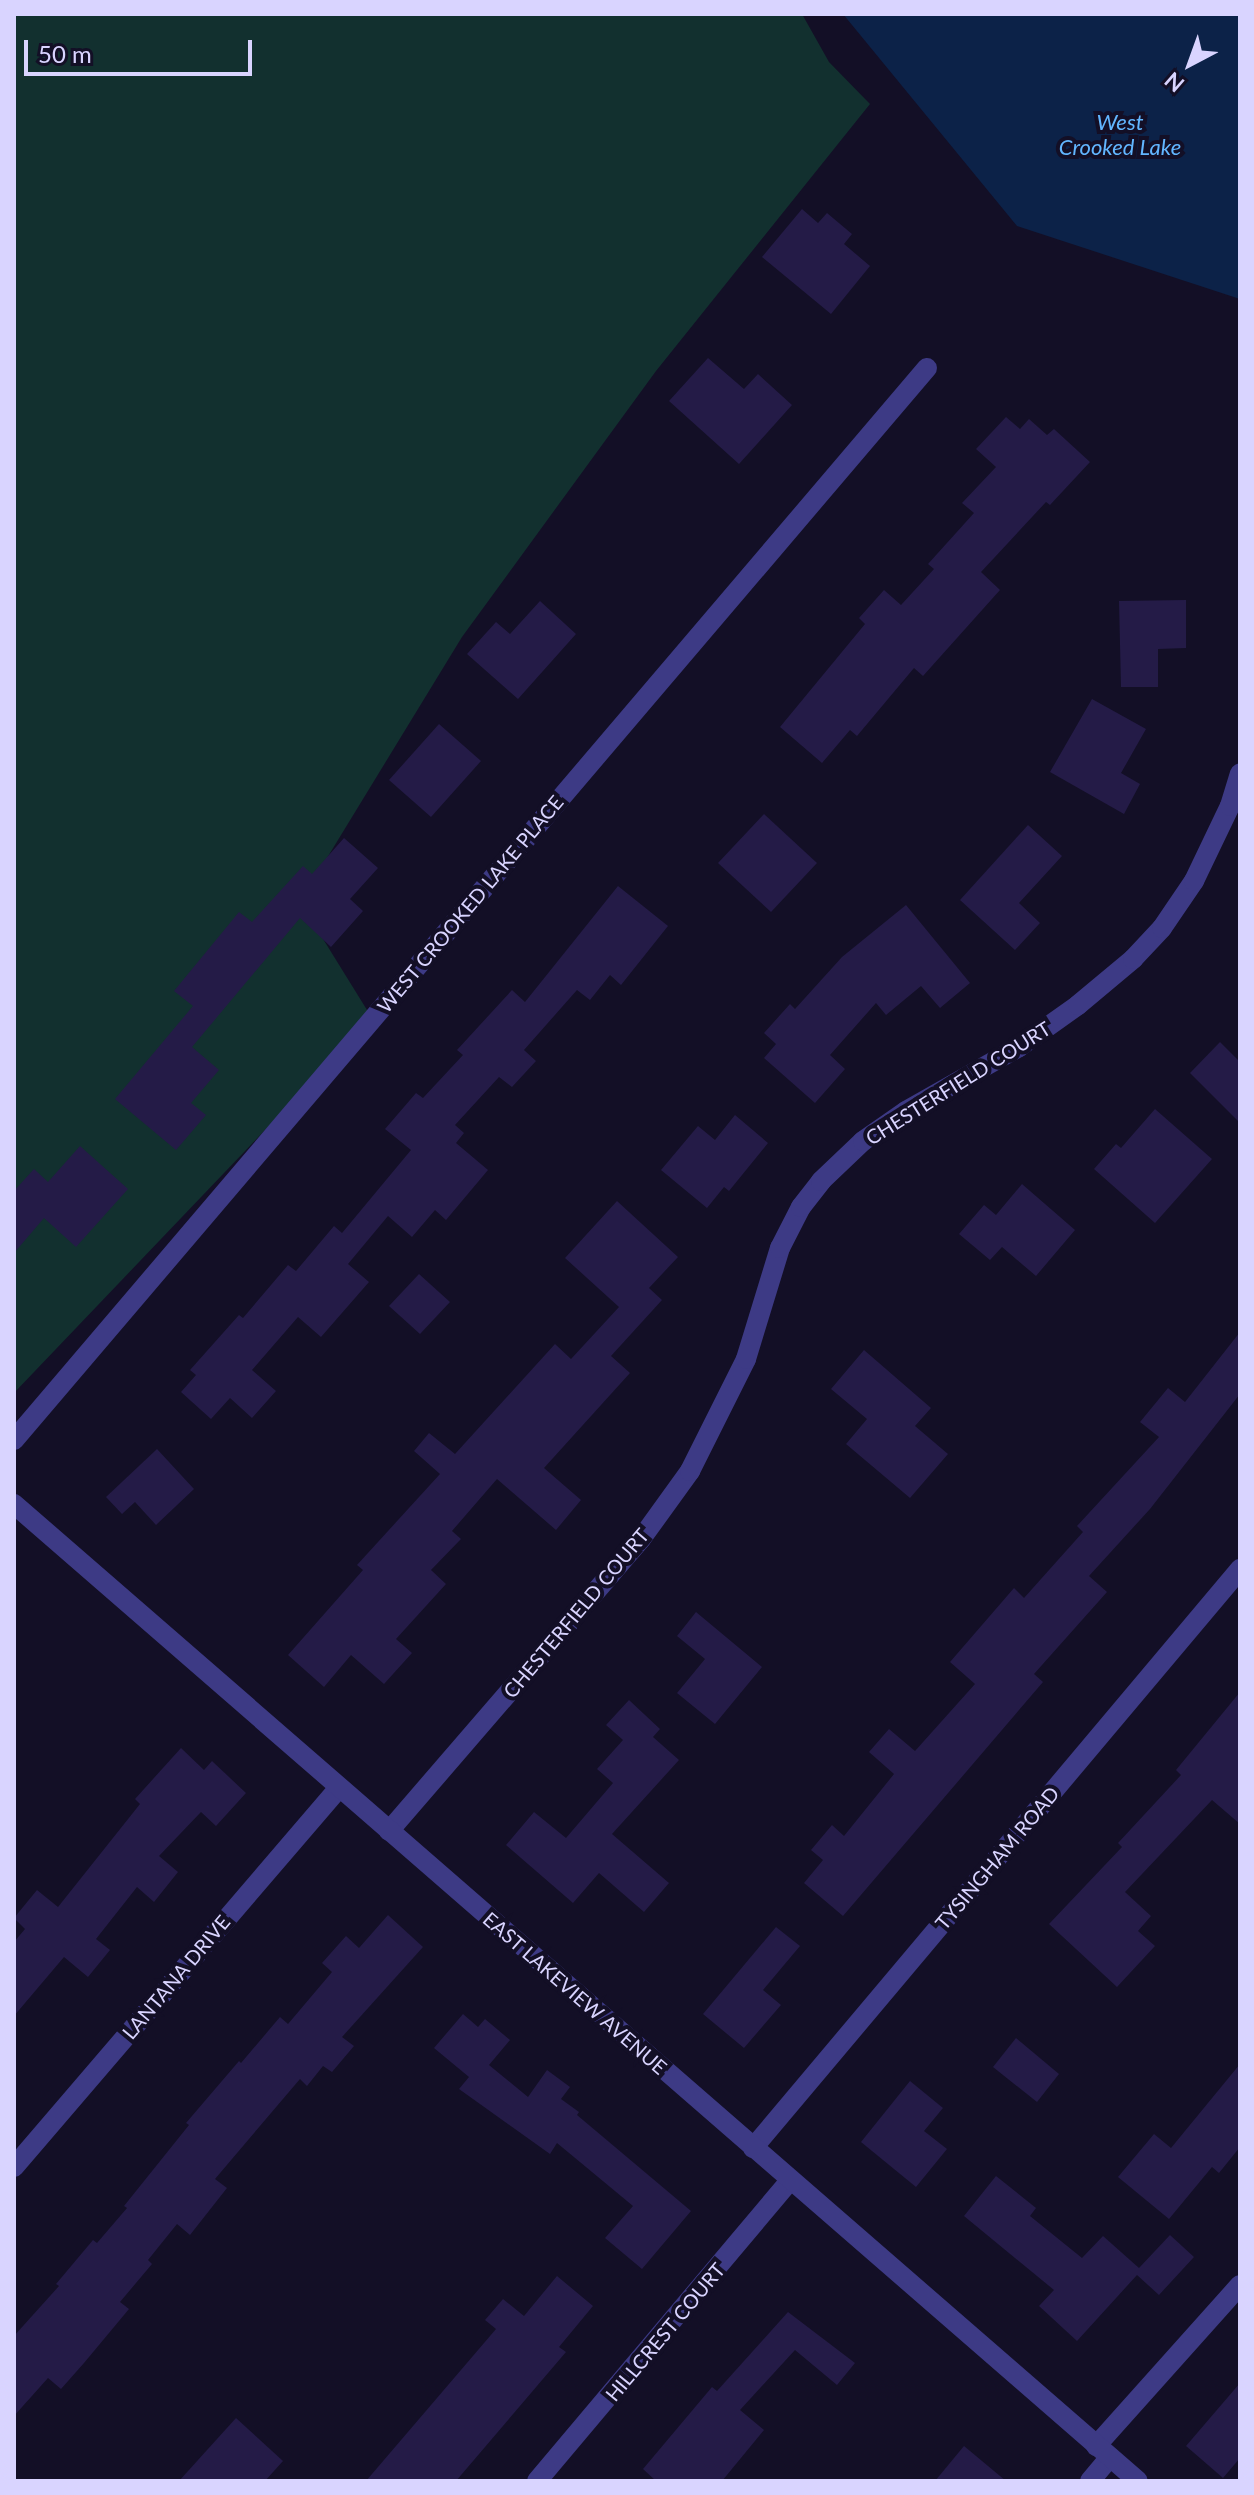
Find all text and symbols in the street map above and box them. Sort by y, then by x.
scale bar [28,24,256,74]
north arrow [1150,24,1230,104]
text: 50 m [38,39,92,68]
text: N [1159,67,1189,98]
water label: West Crooked Lake [1059,108,1181,160]
street label: WEST CROOKED LAKE PLACE [372,790,568,1018]
street label: CHESTERFIELD COURT [861,1016,1055,1150]
street label: CHESTERFIELD COURT [498,1523,654,1703]
street label: TYSINGHAM ROAD [930,1782,1064,1934]
street label: EAST LAKEVIEW AVENUE [478,1906,672,2080]
street label: LANTANA DRIVE [117,1910,235,2044]
street label: HILLCREST COURT [600,2258,730,2406]

